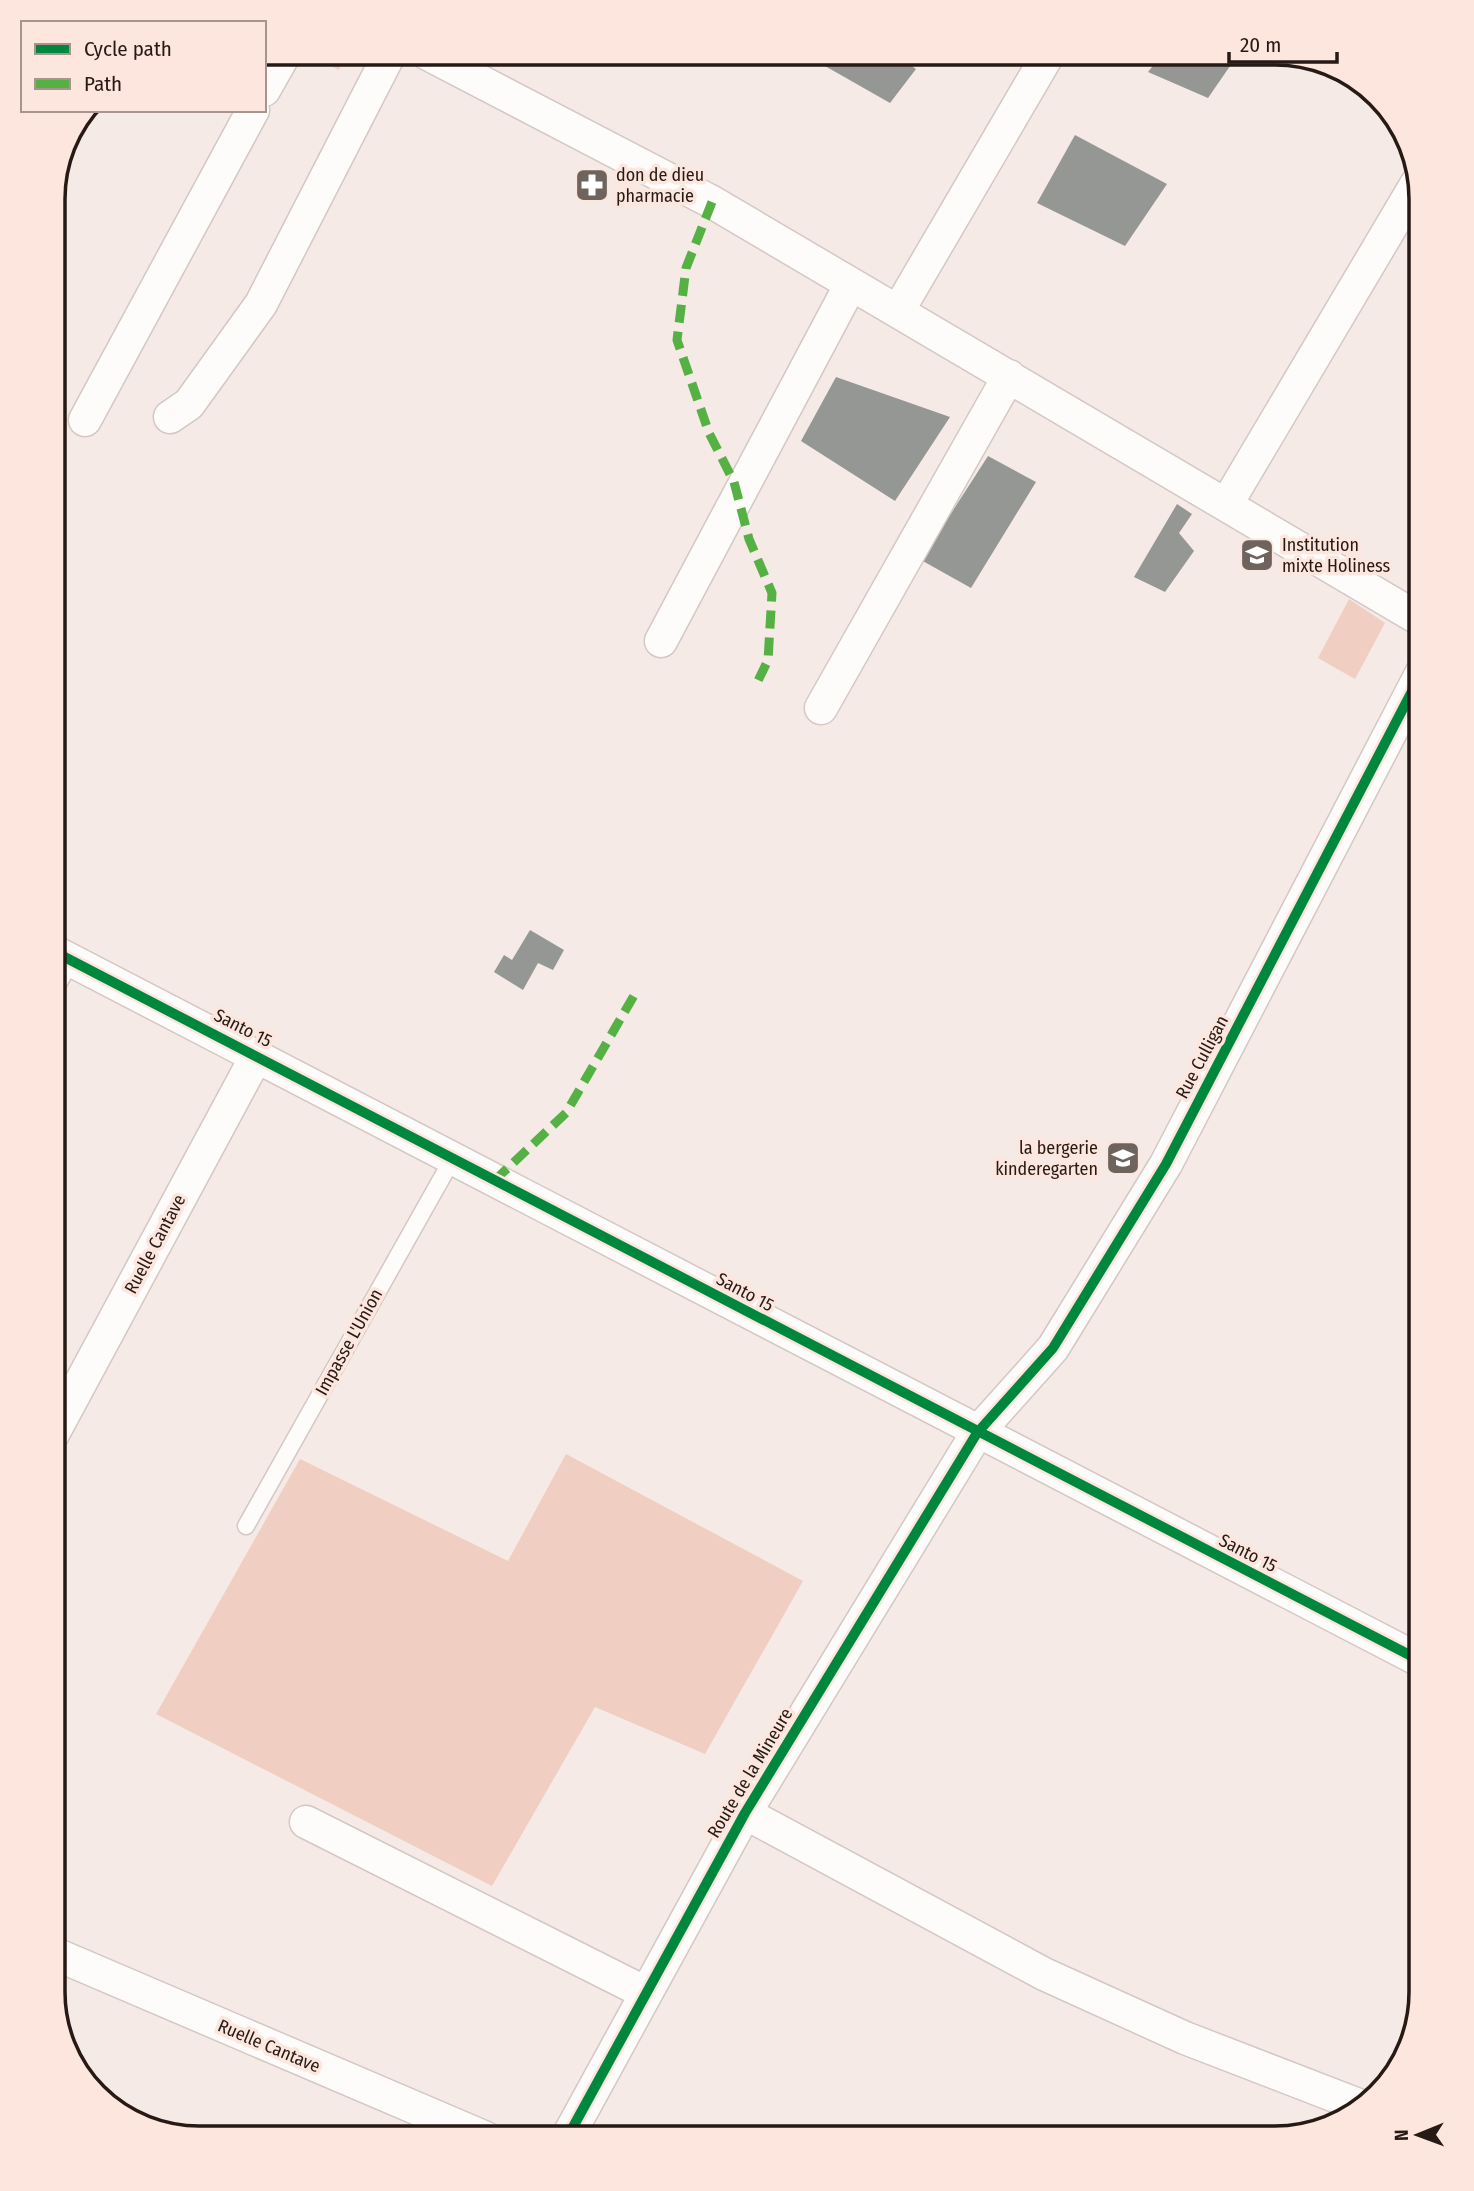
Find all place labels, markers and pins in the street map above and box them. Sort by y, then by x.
place label: don de dieu pharmacie [616,164,704,207]
pharmacy icon: don de dieu pharmacie [573,166,611,204]
place label: Institution mixte Holiness [1282,534,1391,577]
school or university icon: Institution mixte Holiness [1238,536,1276,574]
place label: la bergerie kinderegarten [995,1137,1098,1180]
school or university icon: la bergerie kinderegarten [1104,1139,1142,1177]

